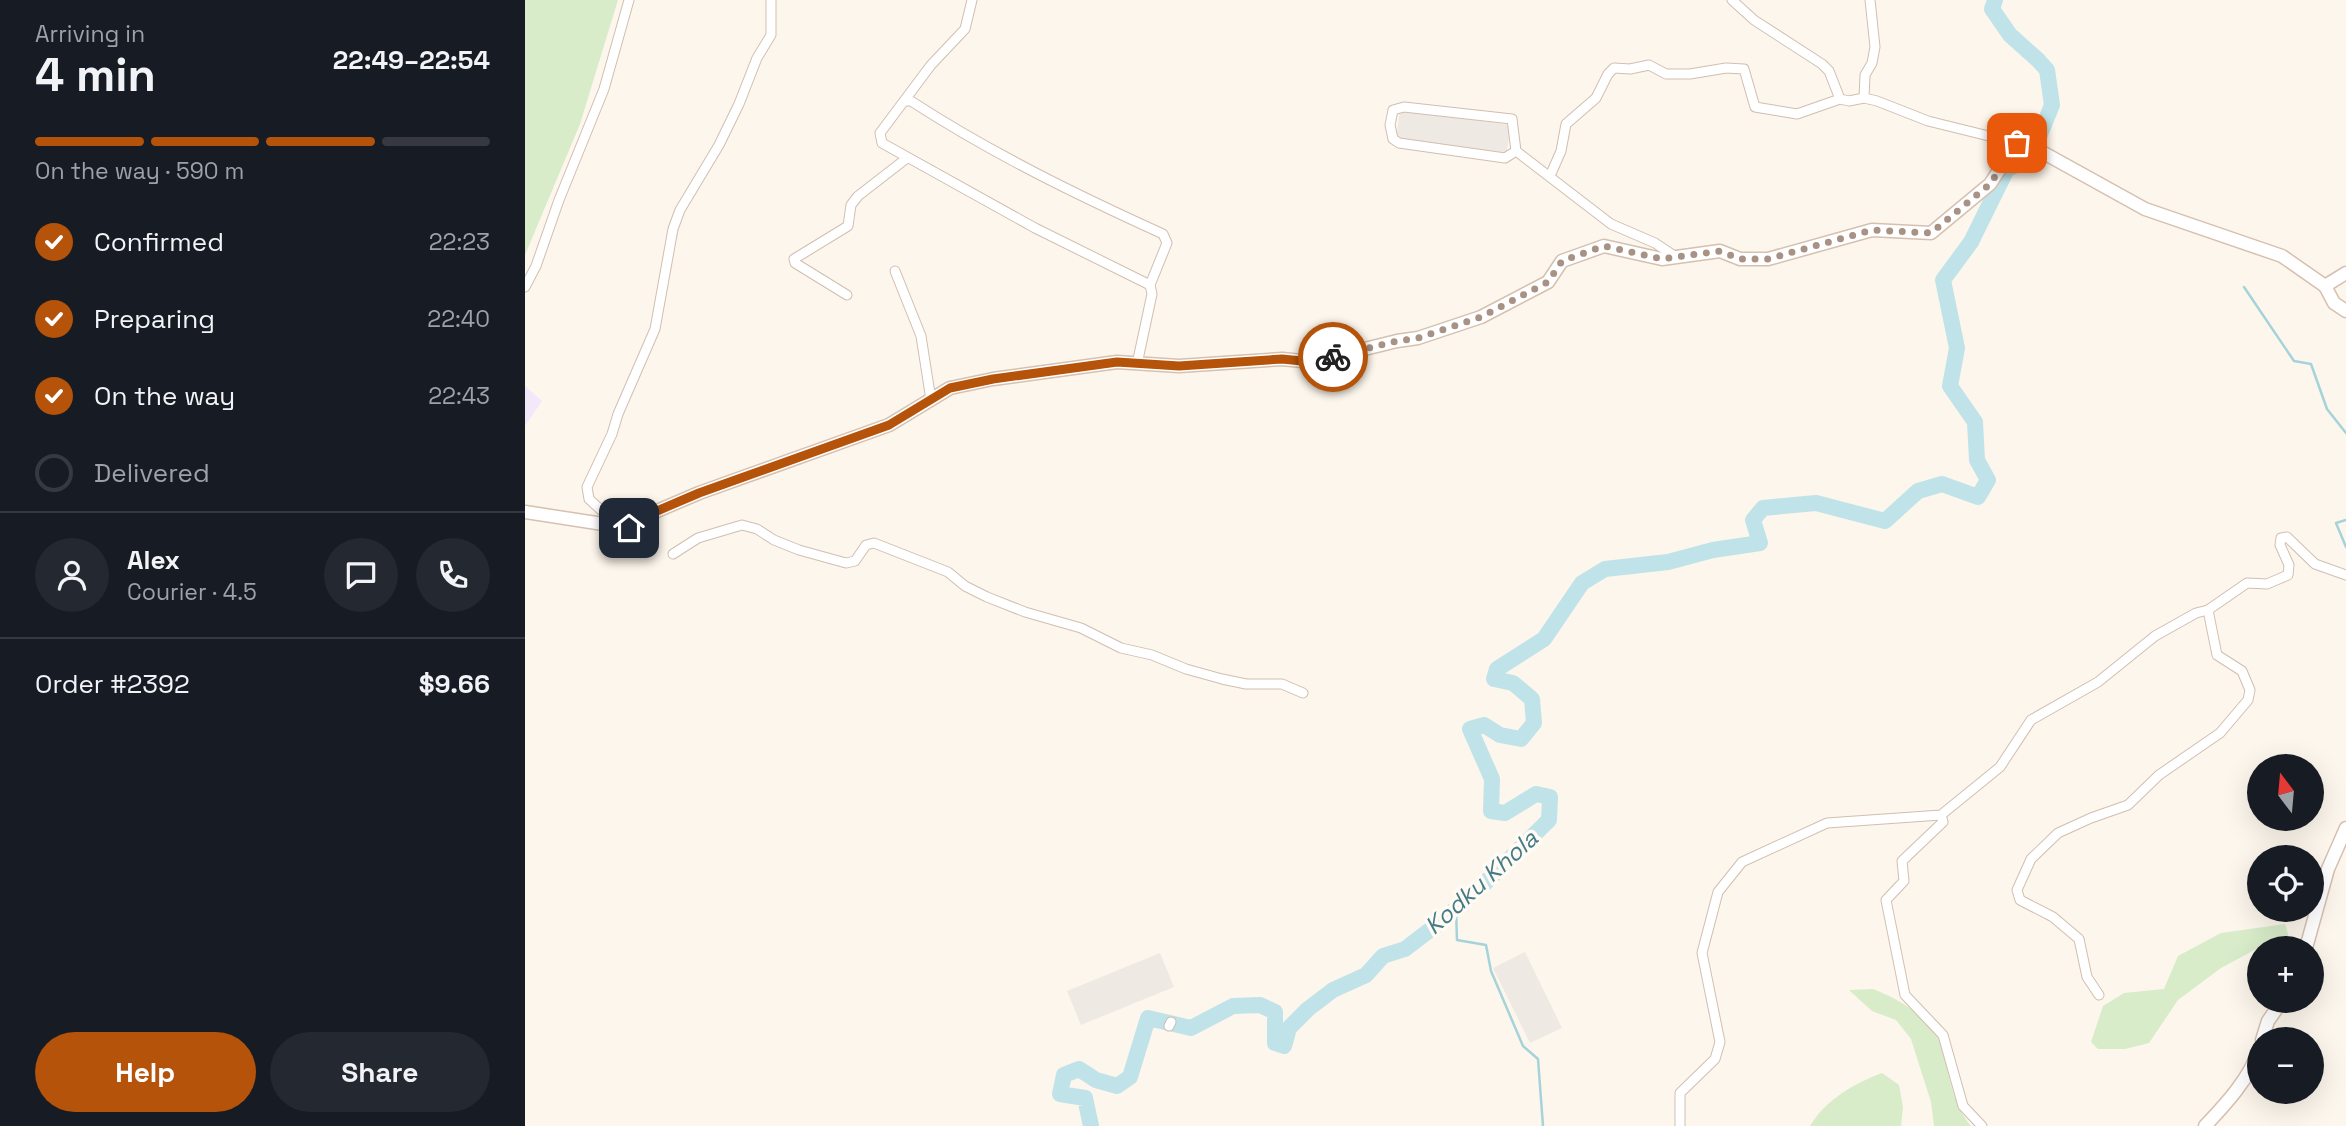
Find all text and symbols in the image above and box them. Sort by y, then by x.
text: Arriving in [35,19,145,49]
text: 22:49–22:54 [333,43,490,77]
text: 4 min [35,46,156,104]
pin [1987,113,2047,173]
icon: bag [1998,124,2036,162]
text: On the way · 590 m [35,156,244,186]
icon: check [35,223,73,261]
text: Confirmed [94,225,224,259]
text: 22:23 [429,227,490,257]
icon: check [35,300,73,338]
text: Preparing [94,302,215,336]
text: 22:40 [427,304,490,334]
courier [1298,322,1368,392]
icon: bike [1314,338,1352,376]
icon: check [35,377,73,415]
text: On the way [94,379,235,413]
text: 22:43 [428,381,490,411]
text: Delivered [94,456,210,490]
pin [599,498,659,558]
icon: home [610,509,648,547]
button: person [35,538,109,612]
button: chat [324,538,398,612]
button: phone [416,538,490,612]
text: Alex [127,543,180,577]
text: Courier · 4.5 [127,577,257,607]
text: Order #2392 [35,667,190,701]
text: $9.66 [419,667,490,701]
north arrow [2247,754,2324,831]
map controls [2247,754,2324,1104]
water label: Kodku Khola [1418,823,1544,941]
button: locate [2247,845,2324,922]
button: + [2247,936,2324,1013]
button: − [2247,1027,2324,1104]
button: Help [35,1032,256,1112]
button: Share [270,1032,490,1112]

